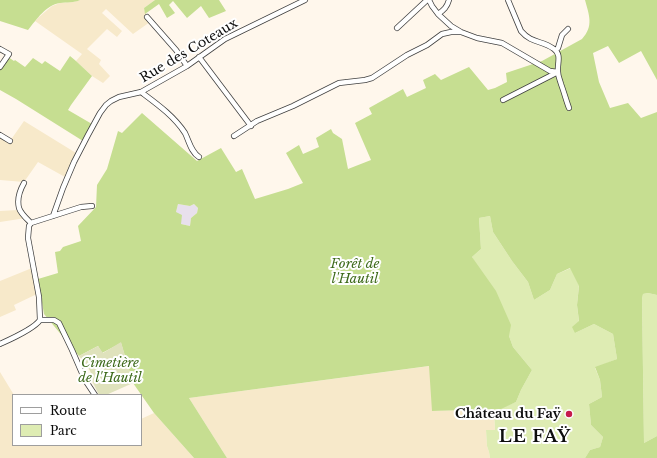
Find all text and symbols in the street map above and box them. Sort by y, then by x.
street label: Rue des Coteaux [137,16,241,86]
park label: Forêt de l'Hautil [331,256,379,287]
park label: Cimetière de l'Hautil [78,355,142,386]
legend [12,394,142,446]
text: Route [50,403,87,418]
place label: Château du Faÿ [455,406,561,422]
marker: Château du Faÿ [564,409,574,419]
text: Parc [50,423,77,438]
district label: LE FAŸ [499,427,571,447]

